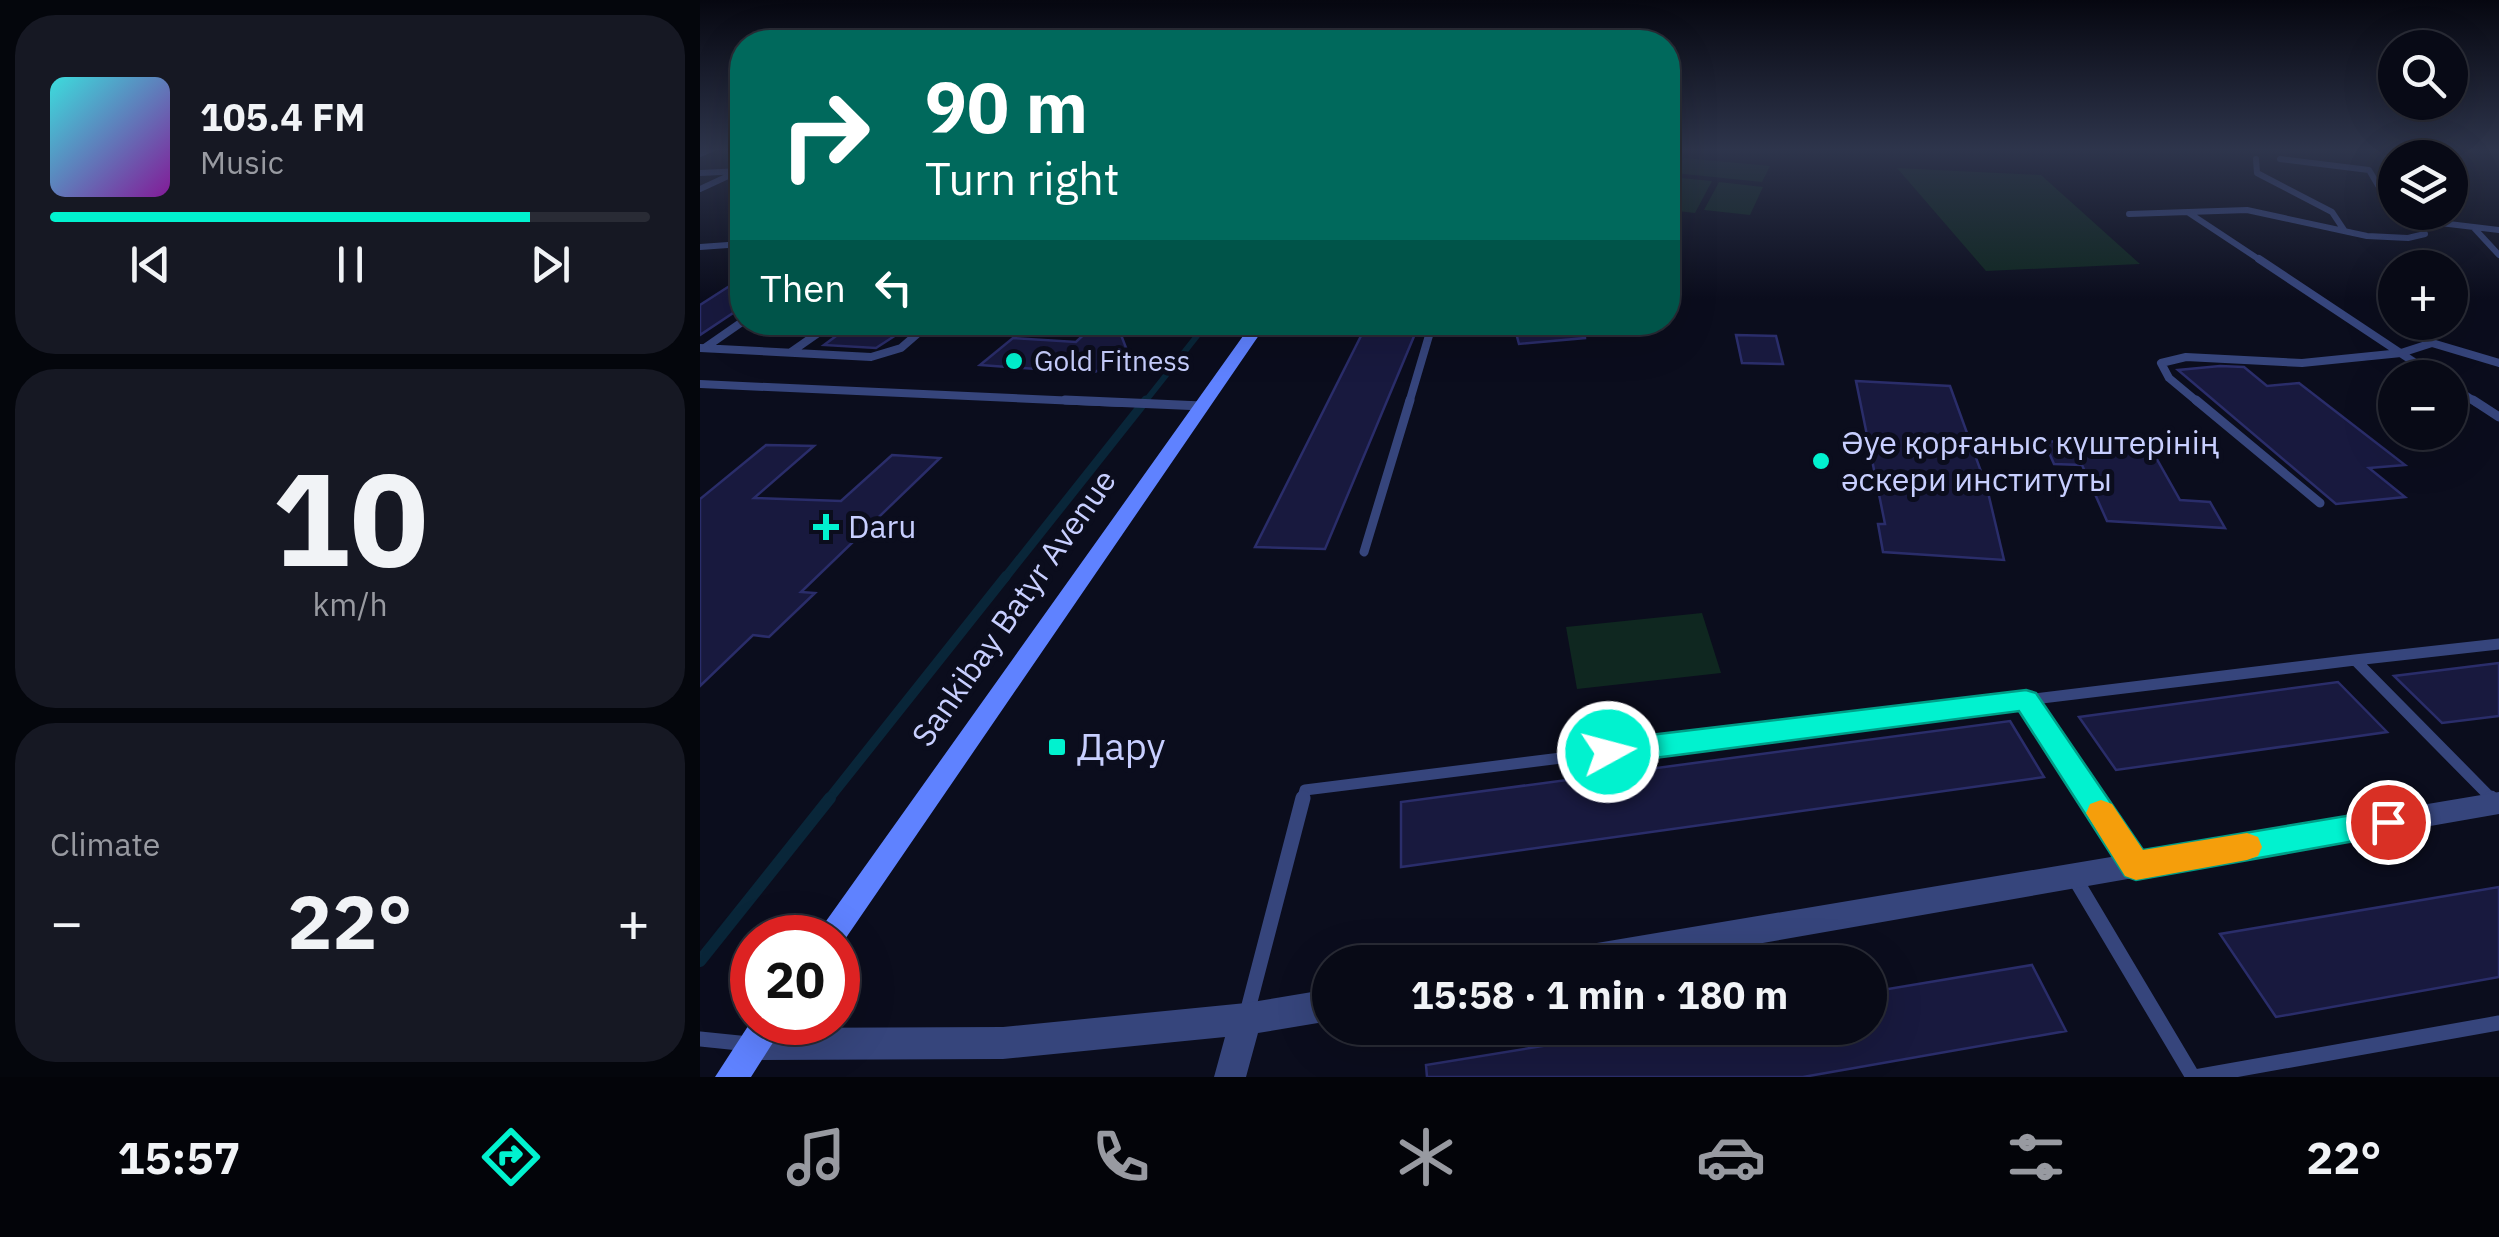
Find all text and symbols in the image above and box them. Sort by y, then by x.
map controls [2378,30,2468,450]
button: search [2378,30,2468,120]
text: 90 m [925,61,1088,152]
icon: right [760,70,890,200]
text: 105.4 FM [200,92,365,141]
button: layers [2378,140,2468,230]
text: Music [200,141,284,183]
text: Turn right [925,149,1120,207]
icon: previous [123,237,178,292]
icon: pause [323,237,378,292]
icon: next [523,237,578,292]
button: + [2378,250,2468,340]
icon: left [866,260,921,315]
text: Then [760,263,846,312]
place label: Gold Fitness [1034,342,1190,379]
marker: Gold Fitness [1003,350,1025,372]
button: − [2378,360,2468,450]
place label: Әуе қорғаныс күштерінің әскери институты [1841,421,2219,500]
text: 10 [272,433,428,602]
marker: Әуе қорғаныс күштерінің әскери институты [1810,450,1832,472]
street label: Sankibay Batyr Avenue [902,461,1125,754]
place label: Daru [848,505,916,547]
marker: Daru [813,514,839,540]
text: km/h [312,583,388,625]
position arrow [1556,700,1660,804]
place label: Дару [1077,721,1166,770]
marker: Дару [1046,736,1068,758]
pin [2346,780,2431,865]
icon: arrive [2361,795,2416,850]
text: Climate [50,823,160,865]
text: 22° [287,872,413,970]
text: − [50,886,83,957]
text: + [617,886,650,957]
speed limit sign: 20 [730,915,860,1045]
text: 15:58 · 1 min · 180 m [1411,970,1788,1019]
icon: directions [476,1122,546,1192]
icon: music [781,1122,851,1192]
icon: phone [1086,1122,1156,1192]
icon: climate [1391,1122,1461,1192]
icon: car [1696,1122,1766,1192]
icon: filters [2001,1122,2071,1192]
text: 15:57 [118,1128,240,1186]
text: 22° [2306,1128,2381,1186]

